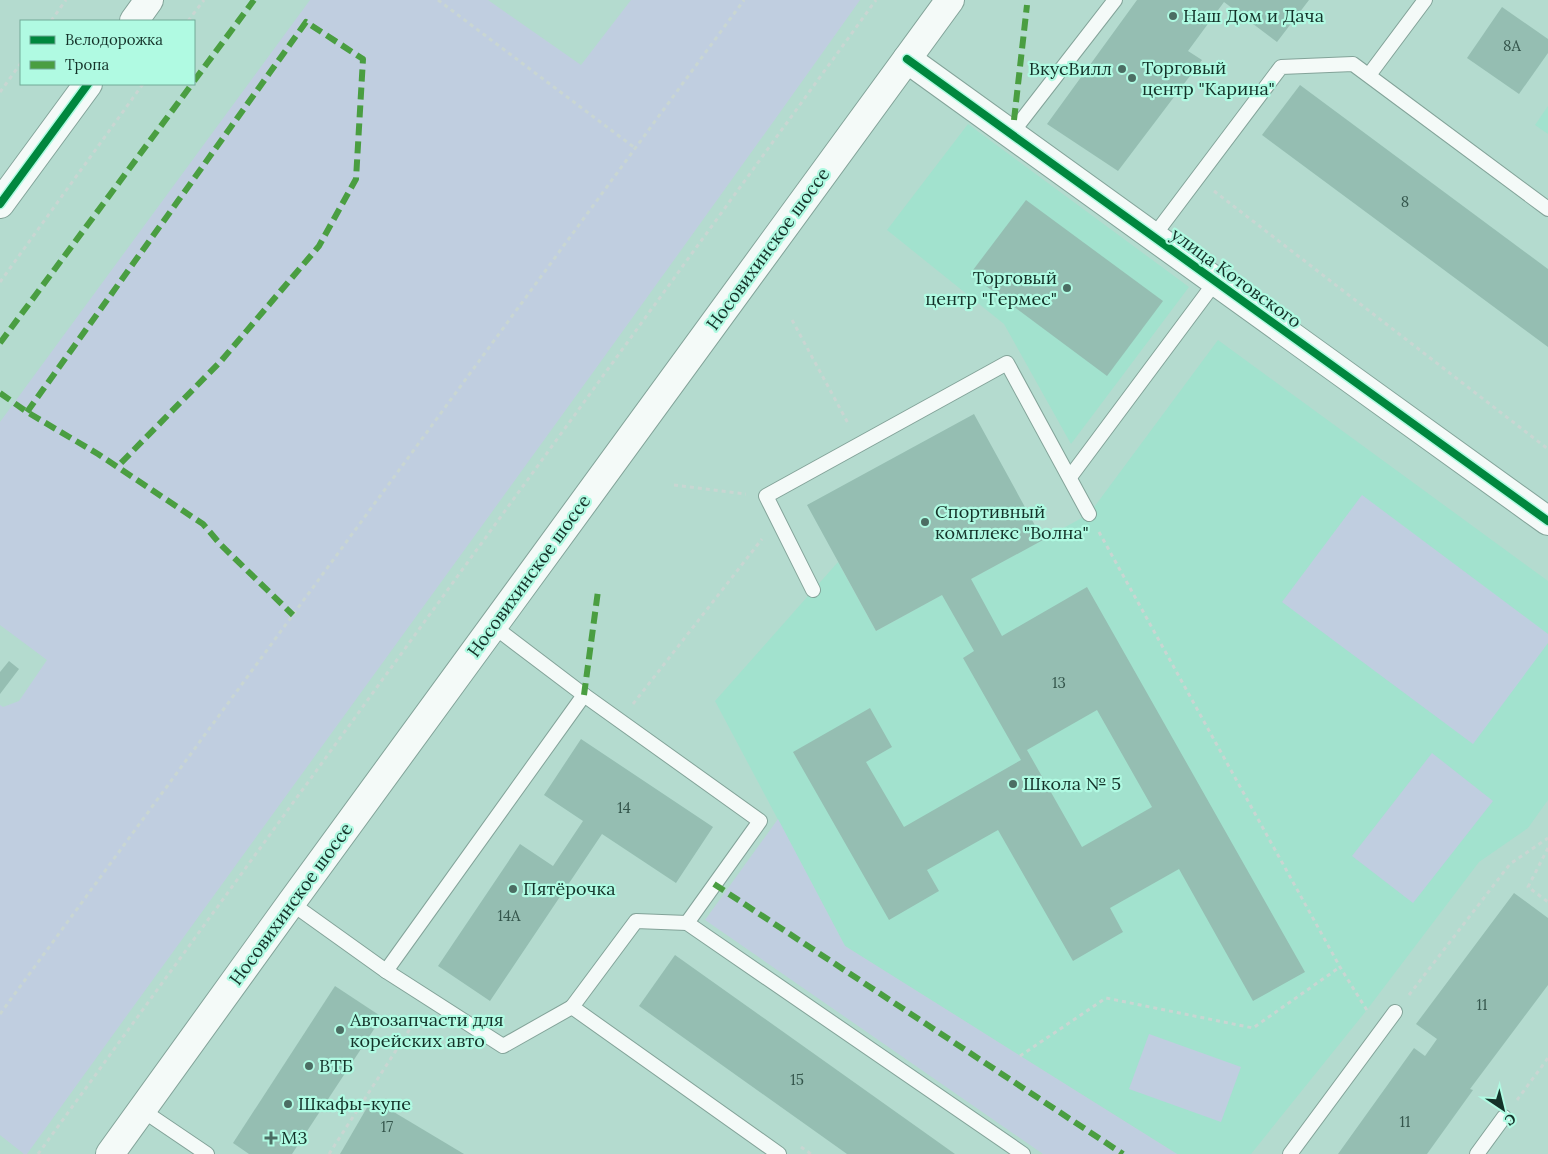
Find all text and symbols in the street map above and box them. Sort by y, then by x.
place label: Наш Дом и Дача [1183,4,1324,27]
marker: Наш Дом и Дача [1167,10,1179,22]
legend [20,20,195,85]
text: Велодорожка [65,30,163,49]
house number: 8A [1503,36,1522,55]
text: Тропа [65,55,110,74]
place label: Торговый центр "Карина" [1142,56,1275,100]
place label: ВкусВилл [1029,57,1112,80]
marker: ВкусВилл [1116,63,1128,75]
marker: Торговый центр "Карина" [1126,72,1138,84]
street label: Носовихинское шоссе [701,163,834,334]
house number: 8 [1401,192,1409,211]
street label: улица Котовского [1166,222,1306,333]
place label: Торговый центр "Гермес" [925,266,1057,310]
marker: Торговый центр "Гермес" [1061,282,1073,294]
street label: Носовихинское шоссе [462,490,595,661]
place label: Спортивный комплекс "Волна" [935,500,1089,544]
marker: Спортивный комплекс "Волна" [919,516,931,528]
house number: 13 [1052,673,1066,692]
place label: Школа № 5 [1023,772,1121,795]
marker: Школа № 5 [1007,778,1019,790]
house number: 14 [617,798,631,817]
street label: Носовихинское шоссе [224,818,357,989]
place label: Пятёрочка [523,877,615,900]
marker: Пятёрочка [507,883,519,895]
house number: 14А [498,906,521,925]
house number: 11 [1477,995,1487,1014]
place label: Автозапчасти для корейских авто [349,1008,504,1052]
marker: Автозапчасти для корейских авто [334,1024,346,1036]
place label: ВТБ [319,1054,353,1077]
marker: ВТБ [303,1060,315,1072]
house number: 15 [790,1070,804,1089]
north arrow [1478,1084,1528,1134]
place label: Шкафы-купе [298,1092,411,1115]
marker: Шкафы-купе [282,1098,294,1110]
text: С [1501,1110,1520,1130]
house number: 11 [1400,1112,1410,1131]
house number: 17 [381,1117,393,1136]
place label: М3 [281,1126,308,1149]
marker: М3 [265,1132,277,1144]

